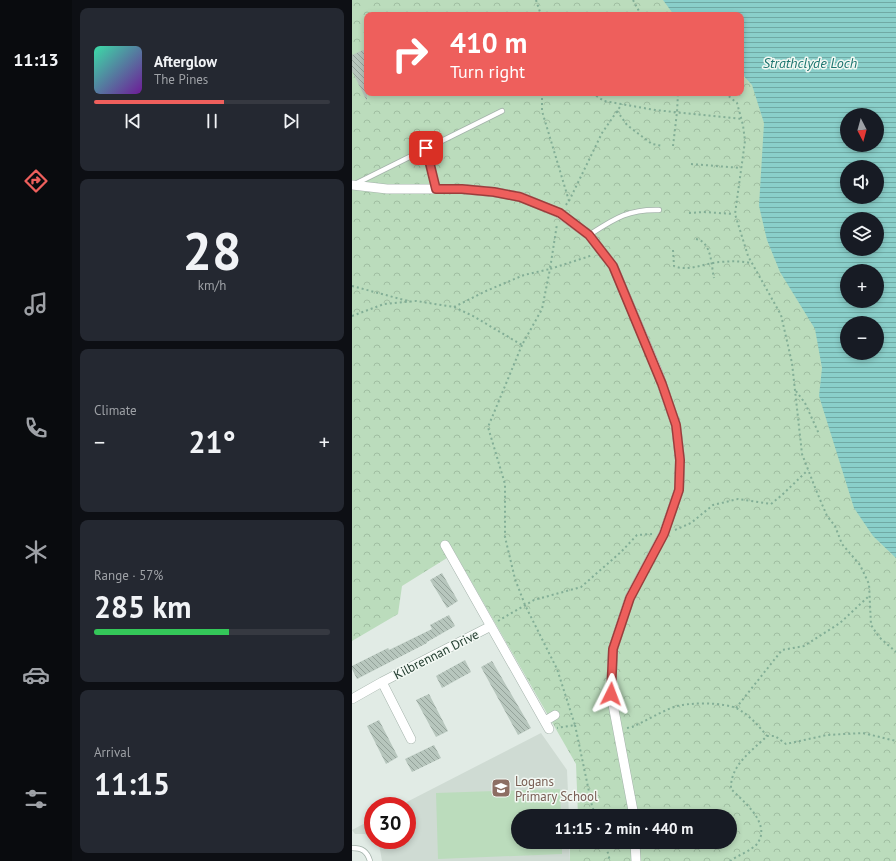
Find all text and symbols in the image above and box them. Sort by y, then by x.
text: 410 m [450,24,527,61]
icon: right [384,28,436,80]
text: 11:13 [13,48,59,71]
text: Afterglow [154,52,217,71]
water label: Strathclyde Loch [763,54,857,72]
text: Turn right [450,60,525,83]
text: The Pines [154,71,208,88]
north arrow [840,108,884,152]
map controls [840,108,884,360]
icon: previous [122,110,144,132]
icon: pause [201,110,223,132]
icon: next [280,110,302,132]
pin [409,131,443,165]
icon: arrive [415,137,437,159]
button: sound [840,160,884,204]
icon: directions [22,167,50,195]
button: layers [840,212,884,256]
text: 28 [183,217,241,284]
button: + [840,264,884,308]
text: km/h [198,277,226,294]
icon: music [22,290,50,318]
button: − [840,316,884,360]
text: Climate [94,402,137,419]
icon: phone [22,414,50,442]
text: 21° [188,422,236,461]
text: − [94,428,105,456]
text: + [319,428,330,456]
icon: climate [22,538,50,566]
text: Range · 57% [94,567,163,584]
text: 285 km [94,587,192,626]
street label: Kilbrennan Drive [391,626,482,683]
icon: car [22,661,50,689]
position arrow [590,673,632,715]
text: Arrival [94,744,130,761]
text: 11:15 [94,764,170,803]
place label: Logans Primary School [515,773,598,805]
school or university icon: Logans Primary School [490,777,512,799]
icon: filters [22,785,50,813]
speed limit sign: 30 [364,797,416,849]
text: 11:15 · 2 min · 440 m [555,819,693,838]

